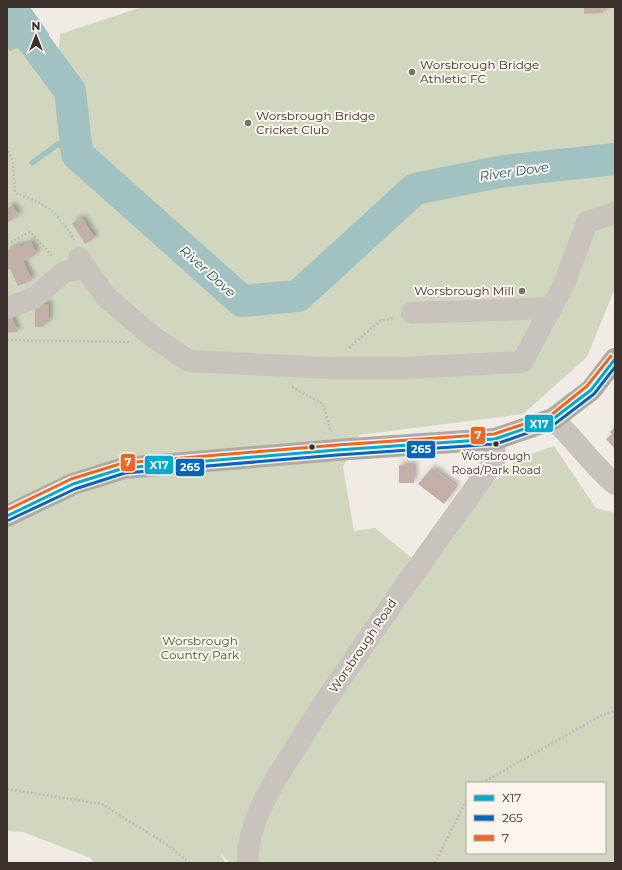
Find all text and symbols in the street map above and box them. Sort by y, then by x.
north arrow [16,16,56,56]
text: N [32,19,40,33]
place label: Worsbrough Bridge Athletic FC [420,57,539,86]
marker: Worsbrough Bridge Athletic FC [407,67,417,77]
place label: Worsbrough Bridge Cricket Club [256,108,375,137]
marker: Worsbrough Bridge Cricket Club [243,118,253,128]
water label: River Dove [478,158,550,184]
water label: River Dove [177,242,239,300]
place label: Worsbrough Mill [414,283,514,298]
marker: Worsbrough Mill [517,286,527,296]
line badge: X17 [524,414,554,433]
text: X17 [529,417,549,431]
line badge: 7 [470,426,486,445]
text: 7 [475,428,482,442]
marker: Worsbrough Road/Park Road [491,439,501,449]
line badge: 265 [406,440,436,459]
unlabelled marker [307,442,317,452]
text: 265 [411,442,431,456]
place label: Worsbrough Road/Park Road [451,449,541,477]
line badge: 7 [120,453,136,472]
text: 7 [125,455,132,469]
line badge: X17 [144,455,174,475]
text: X17 [149,458,169,472]
line badge: 265 [175,458,205,477]
text: 265 [180,460,200,474]
street label: Worsbrough Road [326,596,400,696]
park label: Worsbrough Country Park [161,633,240,662]
legend [466,782,606,854]
text: X17 [502,790,521,805]
text: 265 [502,810,523,825]
text: 7 [502,830,509,845]

